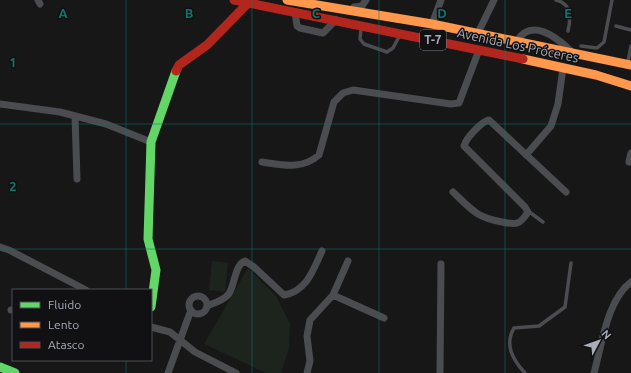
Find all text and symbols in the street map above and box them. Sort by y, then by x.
text: A [58,6,68,20]
text: B [185,6,194,20]
text: C [312,6,321,20]
text: D [437,6,447,20]
text: E [564,6,572,20]
street label: Avenida Los Próceres [456,25,580,65]
road number: T-7 [420,30,446,50]
text: 1 [9,55,17,69]
text: 2 [9,179,17,193]
legend [12,289,152,361]
text: Fluido [48,298,81,311]
text: Lento [48,318,79,331]
north arrow [579,321,619,361]
text: N [599,327,614,341]
text: Atasco [48,338,84,351]

